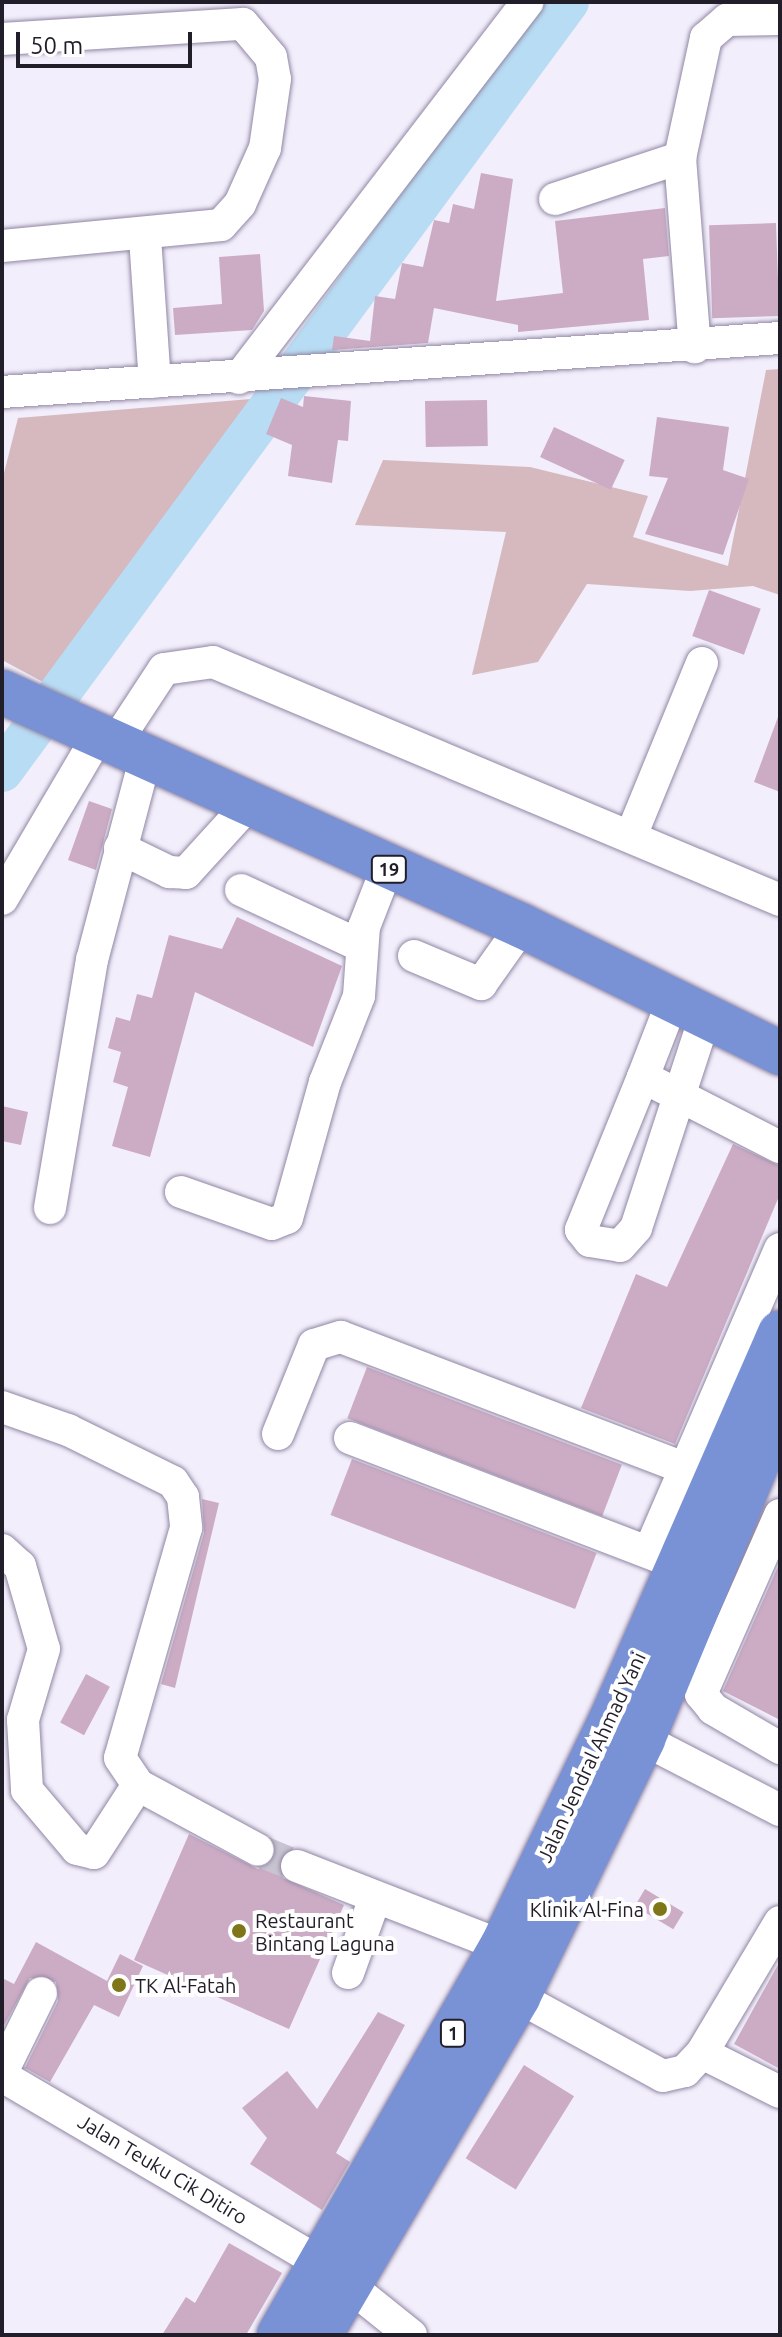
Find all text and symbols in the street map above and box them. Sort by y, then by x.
scale bar [20,16,196,66]
text: 50 m [30,32,83,59]
road number: 19 [369,855,409,883]
street label: Jalan Jendral Ahmad Yani [532,1648,650,1866]
place label: Klinik Al-Fina [530,1897,644,1921]
marker: Klinik Al-Fina [651,1900,669,1918]
place label: Restaurant Bintang Laguna [255,1908,395,1955]
marker: Restaurant Bintang Laguna [230,1922,248,1940]
place label: TK Al-Fatah [135,1973,236,1997]
marker: TK Al-Fatah [110,1976,128,1994]
road number: 1 [439,2019,467,2047]
street label: Jalan Teuku Cik Ditiro [74,2109,252,2229]

